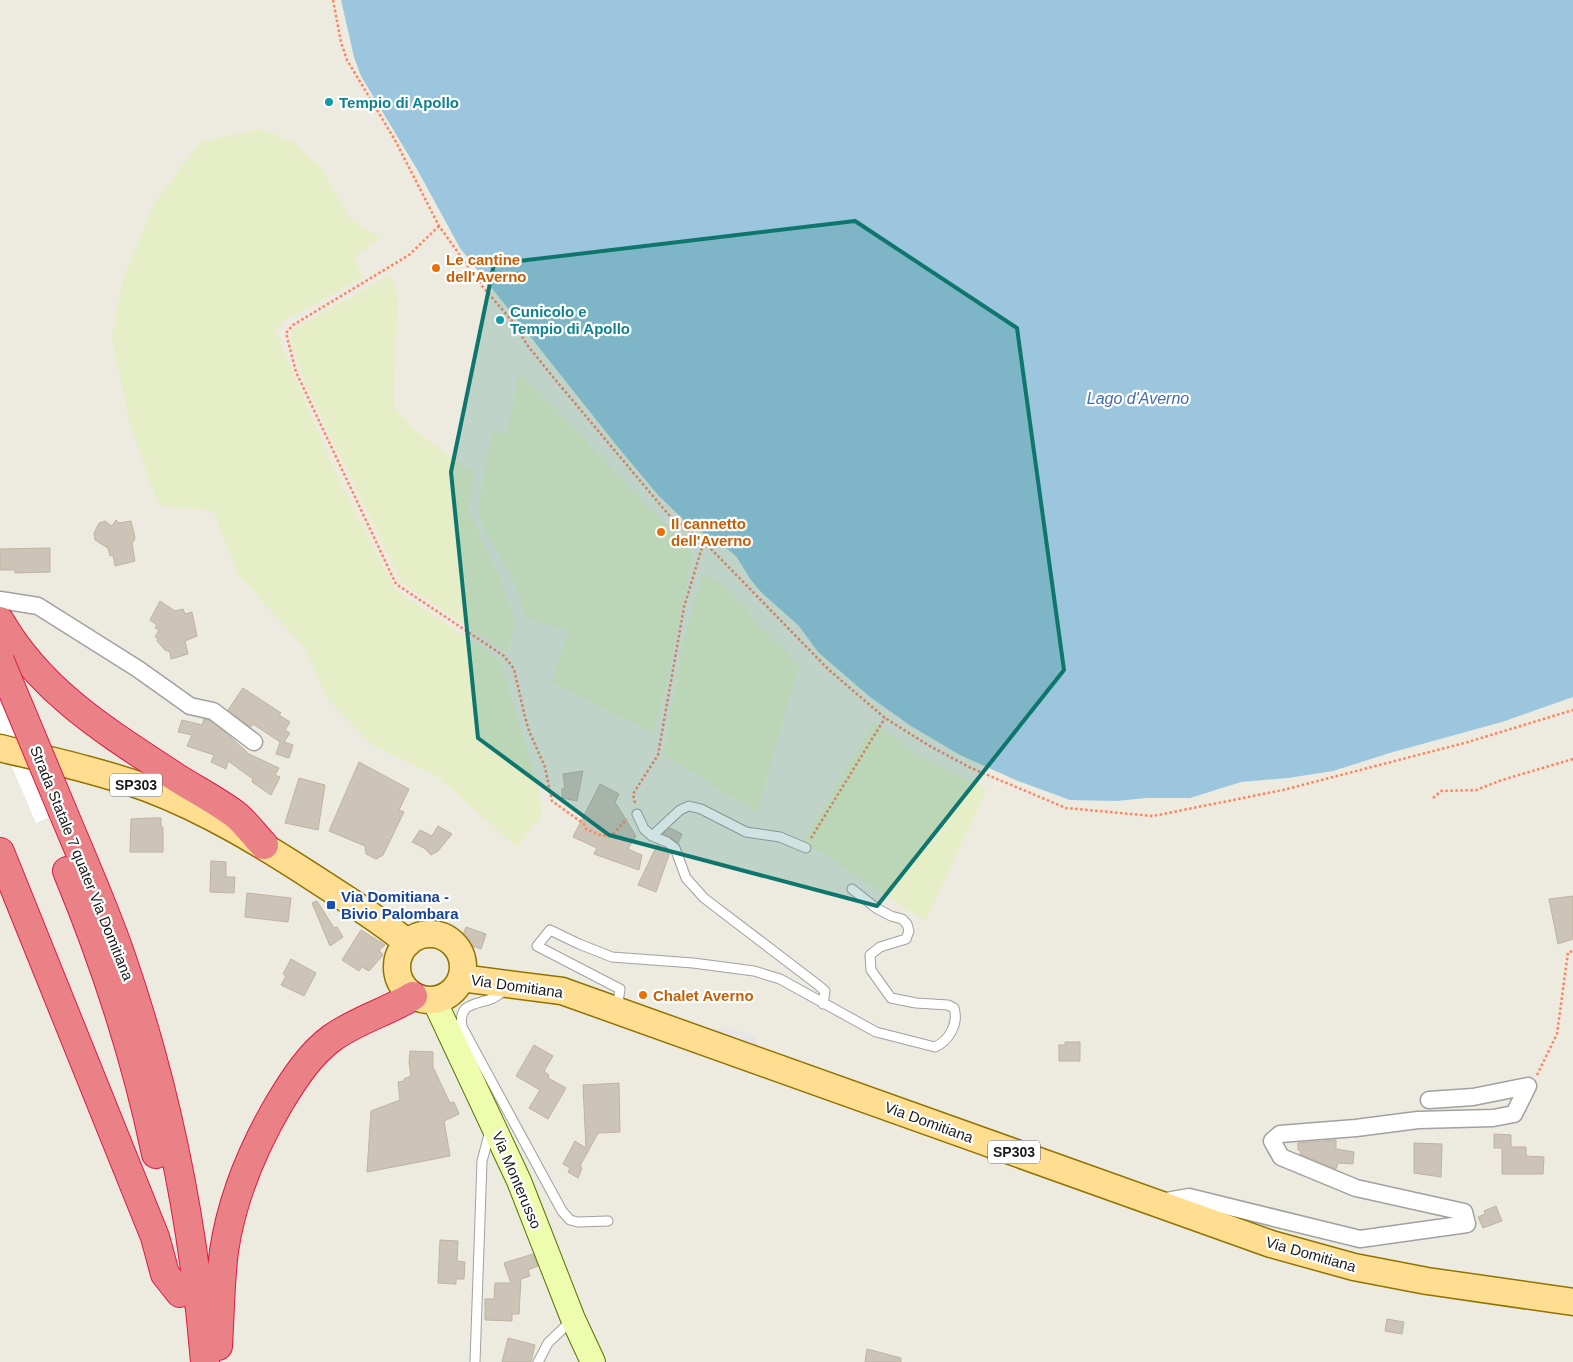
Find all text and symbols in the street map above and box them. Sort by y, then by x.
place label: Tempio di Apollo [339,94,459,111]
marker: Tempio di Apollo [323,96,335,108]
place label: Le cantine dell'Averno [446,251,527,285]
marker: Le cantine dell'Averno [430,262,442,274]
place label: Cunicolo e Tempio di Apollo [510,303,630,337]
marker: Cunicolo e Tempio di Apollo [494,314,506,326]
water label: Lago d'Averno [1087,390,1189,407]
place label: Il cannetto dell'Averno [671,515,752,549]
marker: Il cannetto dell'Averno [655,526,667,538]
street label: Strada Statale 7 quater Via Domitiana [27,743,137,983]
road number: SP303 [110,774,162,796]
place label: Via Domitiana - Bivio Palombara [341,888,459,922]
marker: Via Domitiana - Bivio Palombara [325,899,337,911]
street label: Via Domitiana [470,971,565,1001]
place label: Chalet Averno [653,987,754,1004]
marker: Chalet Averno [637,989,649,1001]
street label: Via Domitiana [882,1098,976,1146]
street label: Via Monterusso [489,1129,545,1231]
road number: SP303 [988,1140,1040,1164]
street label: Via Domitiana [1264,1233,1359,1275]

